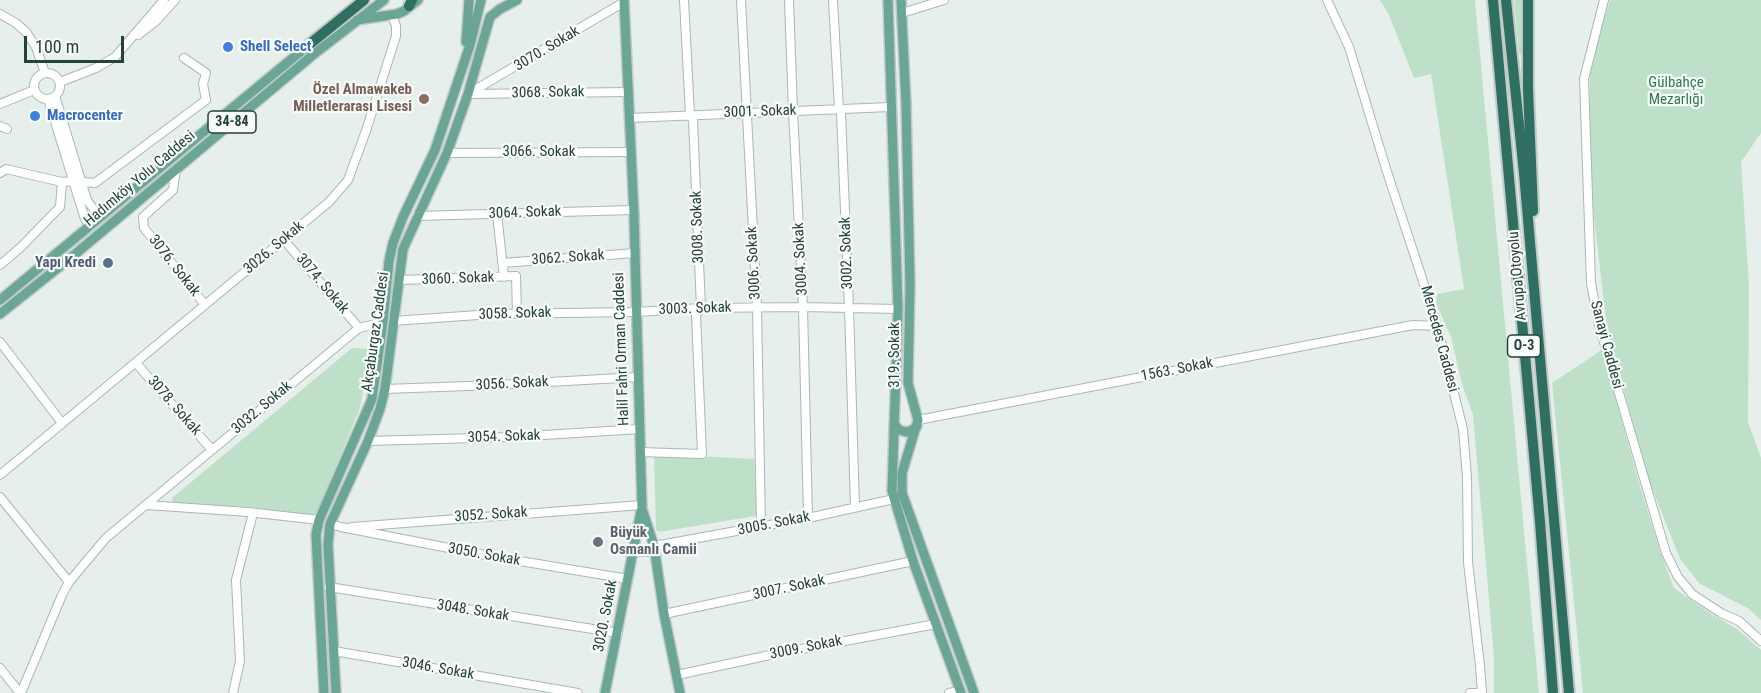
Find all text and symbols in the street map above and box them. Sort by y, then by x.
street label: 3070. Sokak [511,22,583,76]
scale bar [27,24,128,62]
text: 100 m [35,36,79,57]
place label: Shell Select [240,38,311,56]
marker: Shell Select [221,40,235,54]
park label: Gülbahçe Mezarlığı [1648,74,1704,109]
place label: Özel Almawakeb Milletlerarası Lisesi [293,81,412,116]
street label: 3068. Sokak [511,83,585,103]
marker: Özel Almawakeb Milletlerarası Lisesi [417,92,431,106]
street label: 3001. Sokak [723,102,797,122]
place label: Macrocenter [47,107,123,125]
marker: Macrocenter [28,109,42,123]
road number: 34-84 [208,111,256,133]
street label: Hadımköy Yolu Caddesi [81,127,199,231]
street label: 3066. Sokak [502,143,576,161]
street label: 3008. Sokak [688,190,708,264]
street label: 3064. Sokak [488,203,562,223]
street label: 3002. Sokak [837,216,857,290]
street label: 3026. Sokak [240,218,308,278]
street label: 3004. Sokak [790,222,812,296]
street label: 3006. Sokak [743,226,765,300]
street label: Avrupa Otoyolu [1505,231,1531,321]
street label: 3076. Sokak [144,232,204,300]
street label: 3062. Sokak [531,246,605,270]
street label: 3074. Sokak [292,250,352,318]
place label: Yapı Kredi [35,254,96,272]
marker: Yapı Kredi [101,256,115,270]
street label: 3060. Sokak [421,269,495,289]
street label: Akçaburgaz Caddesi [359,271,393,393]
street label: Halil Fahri Orman Caddesi [610,272,634,426]
street label: Mercedes Caddesi [1416,284,1462,394]
street label: 3003. Sokak [658,299,732,319]
street label: Sanayi Caddesi [1586,299,1626,391]
street label: 3058. Sokak [478,304,552,324]
street label: 319. Sokak [886,322,904,388]
road number: O-3 [1508,335,1540,357]
street label: 1563. Sokak [1139,354,1215,386]
street label: 3078. Sokak [143,373,205,439]
street label: 3056. Sokak [475,373,549,395]
street label: 3032. Sokak [228,378,296,438]
street label: 3054. Sokak [467,427,541,447]
street label: 3052. Sokak [454,503,528,527]
street label: 3005. Sokak [736,508,812,540]
place label: Büyük Osmanlı Camii [610,524,697,559]
marker: Büyük Osmanlı Camii [591,535,605,549]
street label: 3050. Sokak [446,540,522,570]
street label: 3007. Sokak [751,572,827,604]
street label: 3020. Sokak [590,578,622,654]
street label: 3048. Sokak [436,596,510,626]
street label: 3009. Sokak [768,632,844,664]
street label: 3046. Sokak [400,654,476,684]

